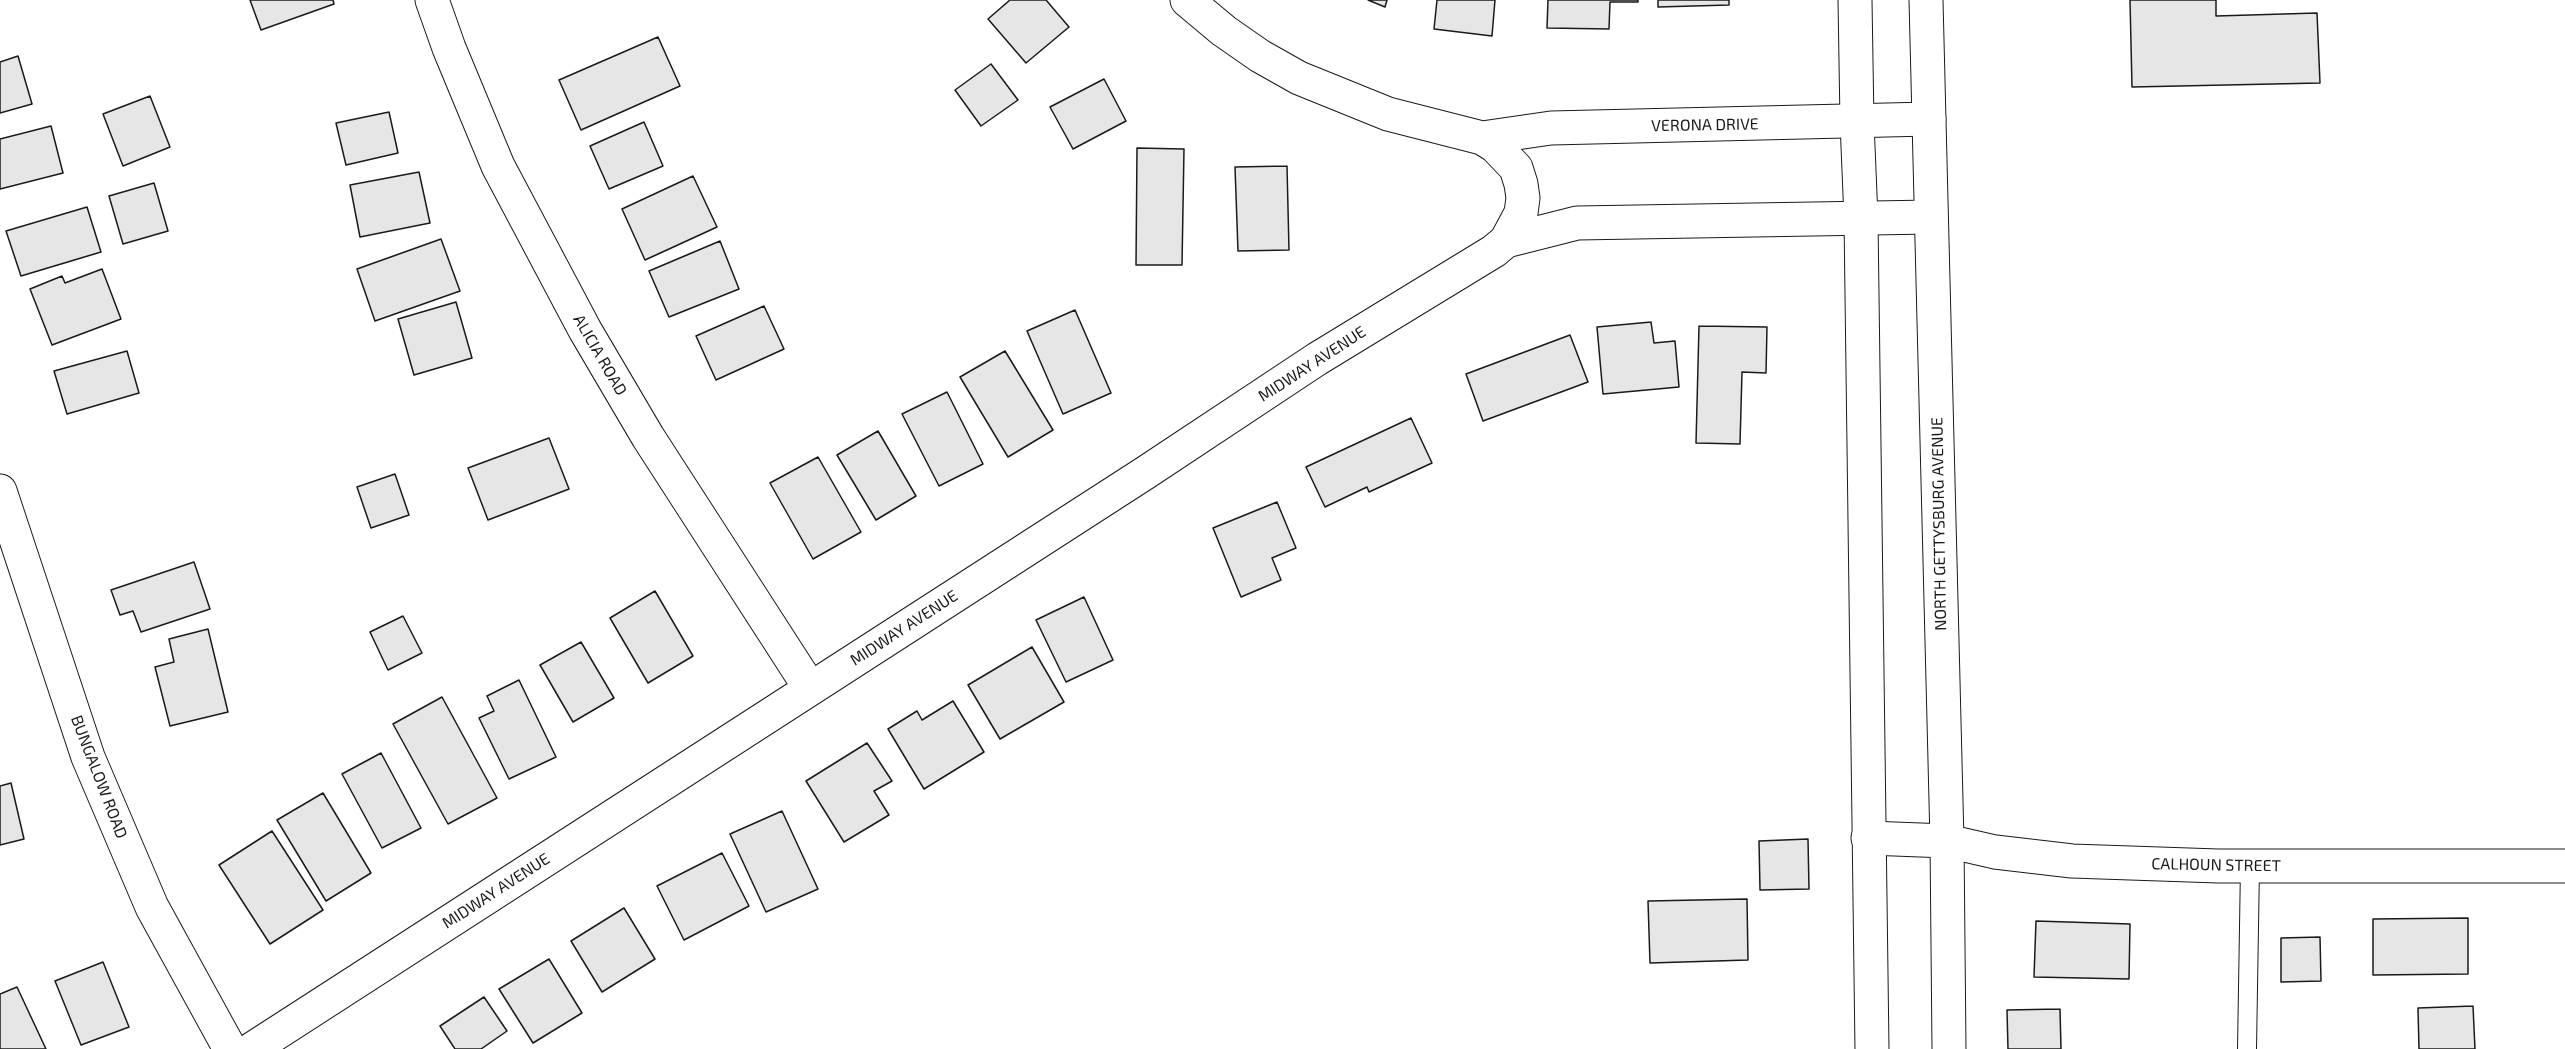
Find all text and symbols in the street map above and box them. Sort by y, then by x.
street label: VERONA DRIVE [1651,114,1759,136]
street label: ALICIA ROAD [569,311,631,399]
street label: MIDWAY AVENUE [1255,322,1369,406]
street label: NORTH GETTYSBURG AVENUE [1928,417,1950,631]
street label: MIDWAY AVENUE [847,586,961,670]
street label: BUNGALOW ROAD [67,713,131,841]
street label: MIDWAY AVENUE [439,849,553,933]
street label: CALHOUN STREET [2151,854,2281,876]

